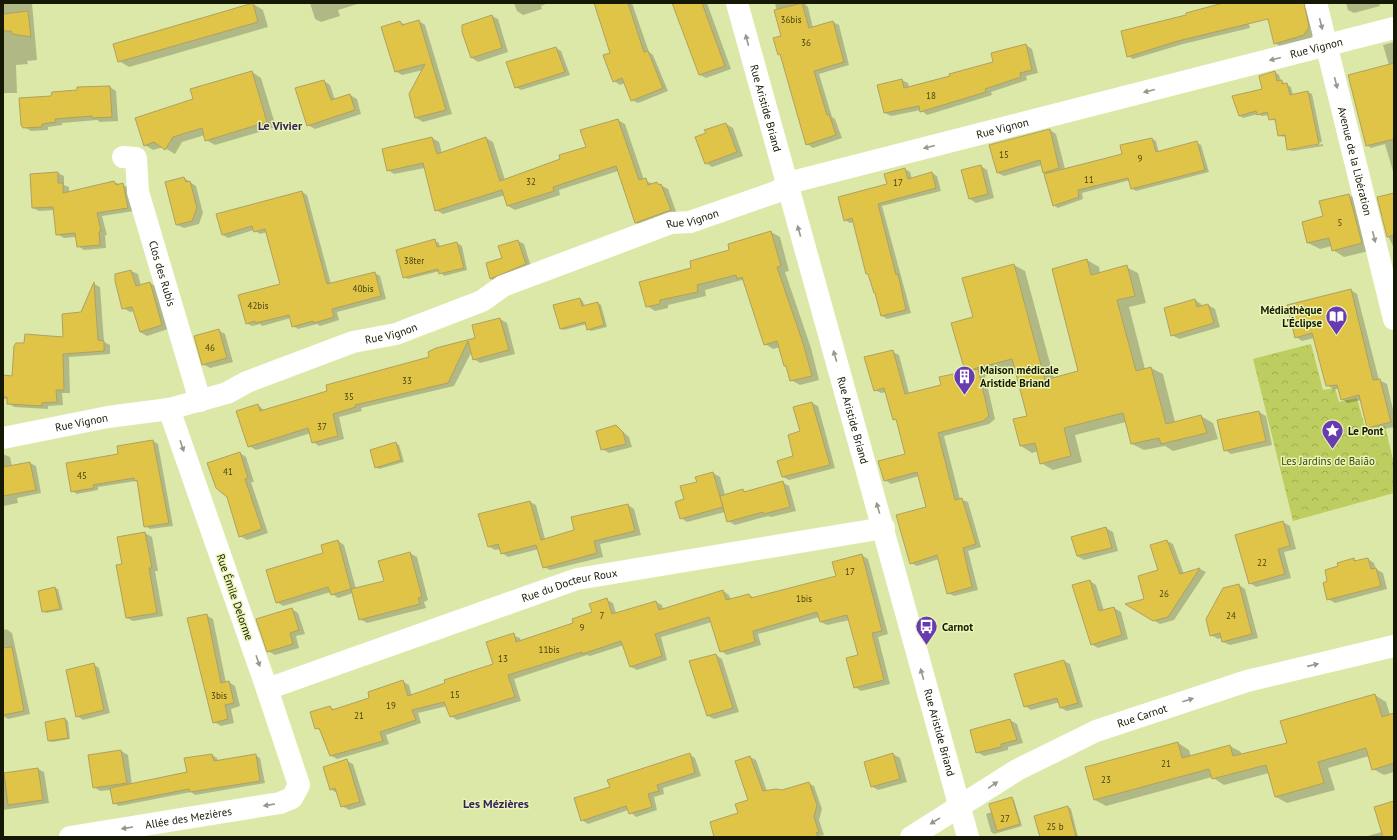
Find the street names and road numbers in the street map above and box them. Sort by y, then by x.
street label: Rue Vignon [1289,34,1344,61]
street label: Rue Aristide Briand [747,63,785,153]
street label: Avenue de la Libération [1335,105,1375,217]
street label: Rue Vignon [975,115,1030,142]
street label: Rue Vignon [664,206,720,231]
street label: Clos des Rubis [146,239,179,308]
street label: Rue Vignon [364,320,419,347]
street label: Rue Aristide Briand [834,375,872,466]
street label: Rue Vignon [54,410,109,434]
street label: Rue Émile Delorme [214,552,256,642]
street label: Rue du Docteur Roux [520,565,619,605]
street label: Rue Aristide Briand [921,687,958,778]
street label: Rue Carnot [1115,701,1169,731]
street label: Allée des Mezières [144,804,233,832]

